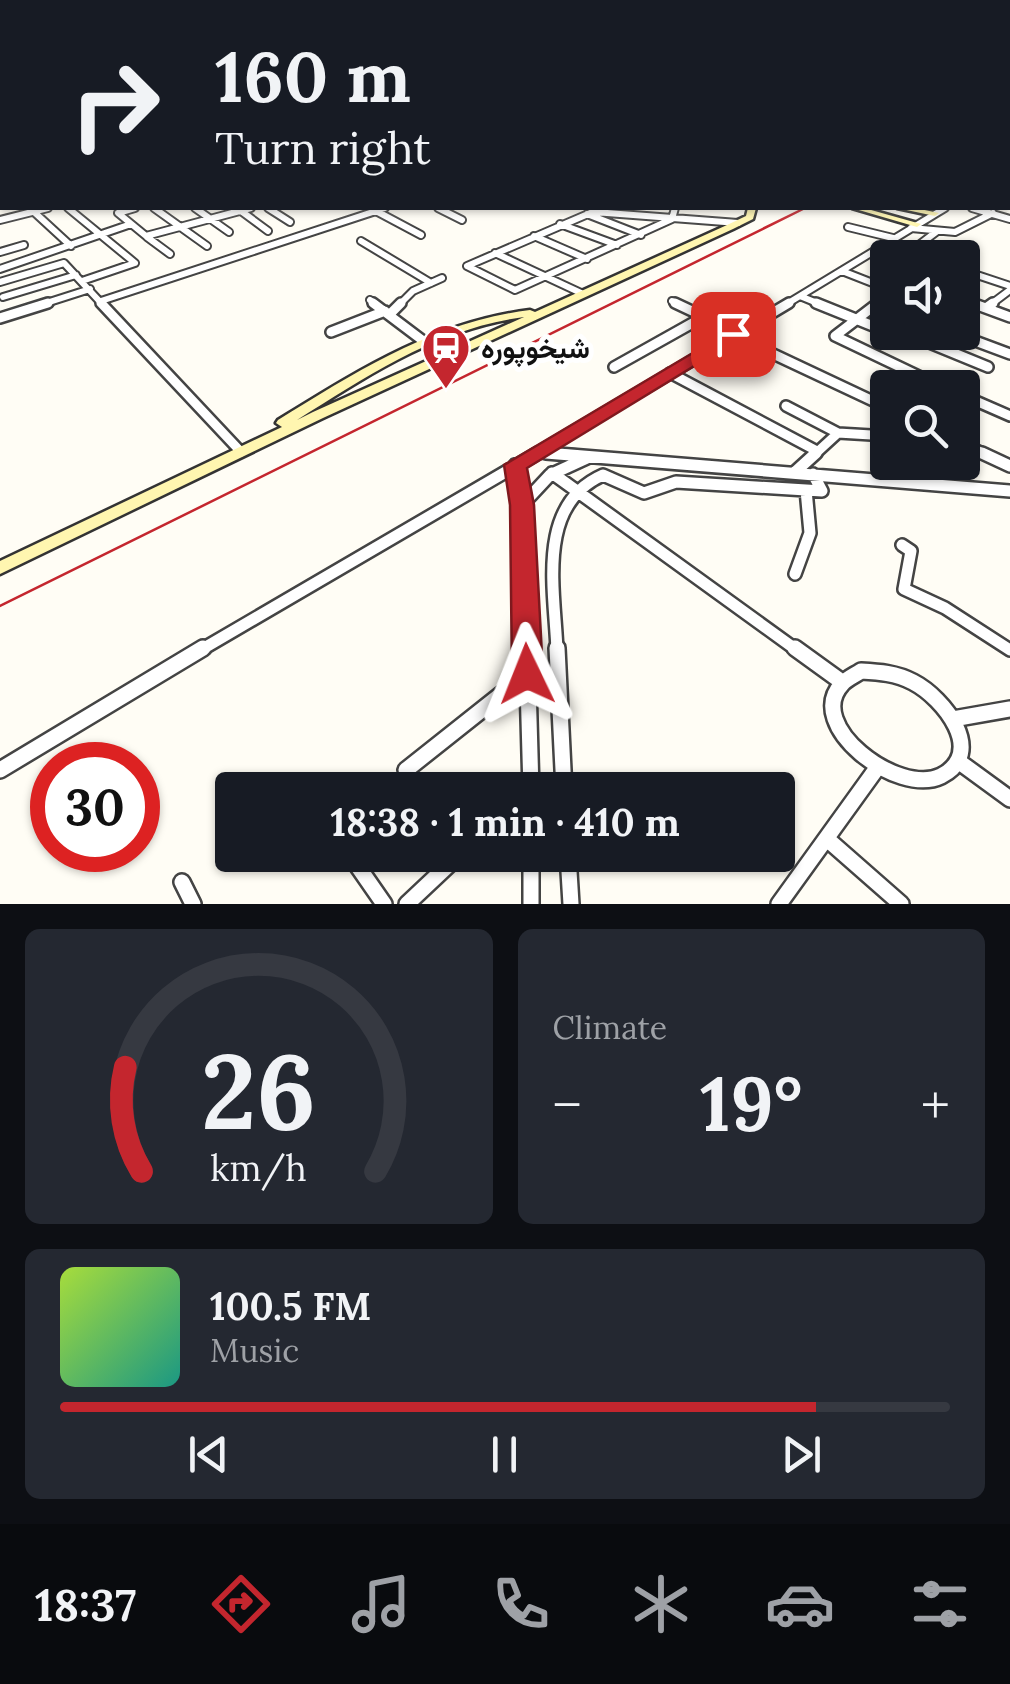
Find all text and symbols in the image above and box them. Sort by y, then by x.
text: 160 m [215,32,411,121]
icon: right [50,40,180,170]
text: Turn right [215,119,431,176]
map controls [870,240,980,480]
button: sound [870,240,980,350]
pin [691,292,776,377]
icon: arrive [706,307,761,362]
station icon: شیخوپورہ [420,322,472,390]
place label: شیخوپورہ [481,330,590,368]
button: search [870,370,980,480]
position arrow [475,622,579,726]
speed limit sign: 30 [30,742,160,872]
text: 18:38 · 1 min · 410 m [330,798,680,846]
text: Climate [553,1007,667,1048]
text: 26 [201,1024,316,1157]
text: 19° [700,1056,802,1152]
text: − [553,1070,582,1140]
text: + [921,1070,950,1140]
text: km/h [210,1145,307,1191]
text: 100.5 FM [210,1282,371,1330]
text: Music [210,1330,299,1371]
icon: previous [181,1427,236,1482]
icon: pause [477,1427,532,1482]
icon: next [774,1427,829,1482]
icon: directions [206,1569,276,1639]
icon: music [346,1569,416,1639]
icon: phone [486,1569,556,1639]
icon: climate [626,1569,696,1639]
icon: car [765,1569,835,1639]
icon: filters [905,1569,975,1639]
text: 18:37 [35,1576,136,1633]

